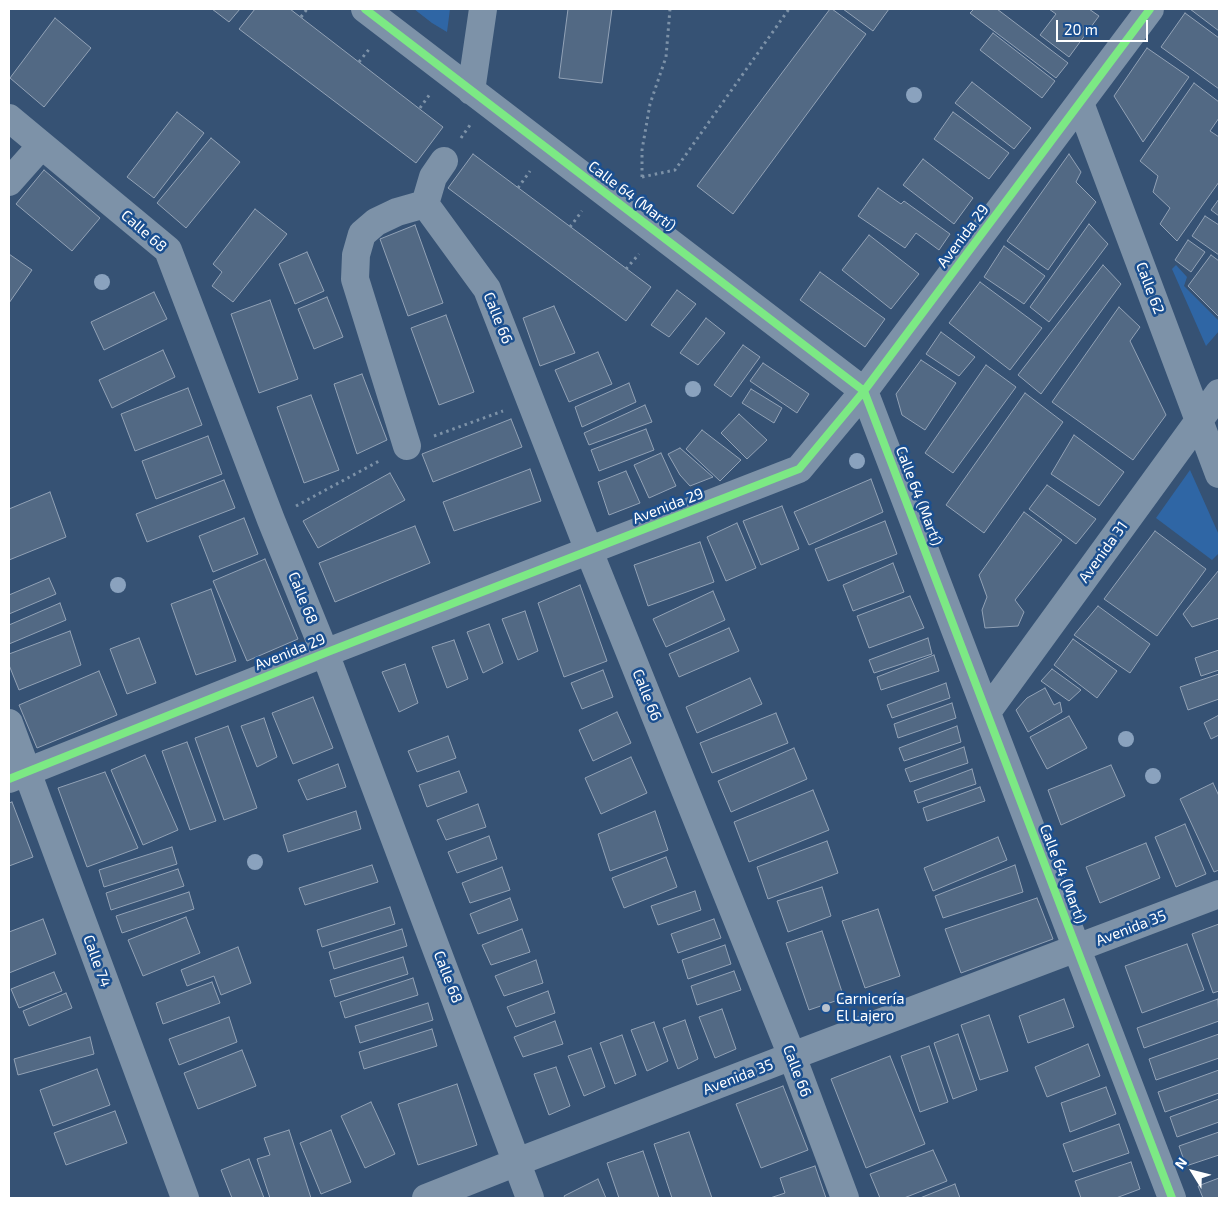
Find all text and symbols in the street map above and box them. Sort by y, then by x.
scale bar [1058,10,1150,42]
text: 20 m [1064,20,1098,38]
street label: Calle 64 (Martí) [585,157,679,235]
street label: Avenida 29 [933,201,993,271]
street label: Calle 68 [117,206,171,256]
street label: Calle 62 [1132,260,1168,316]
street label: Calle 66 [479,289,517,347]
street label: Calle 64 (Martí) [892,444,946,548]
street label: Avenida 29 [630,484,706,528]
street label: Avenida 31 [1075,518,1131,586]
street label: Calle 68 [284,569,322,627]
street label: Avenida 29 [252,630,328,674]
street label: Calle 66 [628,666,666,724]
street label: Calle 64 (Martí) [1036,822,1090,926]
street label: Avenida 35 [1093,906,1169,950]
street label: Calle 74 [79,933,115,989]
street label: Calle 68 [430,948,466,1006]
place label: Carnicería El Lajero [836,990,904,1025]
marker: Carnicería El Lajero [820,1002,832,1014]
street label: Calle 66 [779,1042,815,1100]
street label: Avenida 35 [700,1055,776,1099]
north arrow [1168,1147,1218,1197]
text: N [1171,1154,1190,1172]

